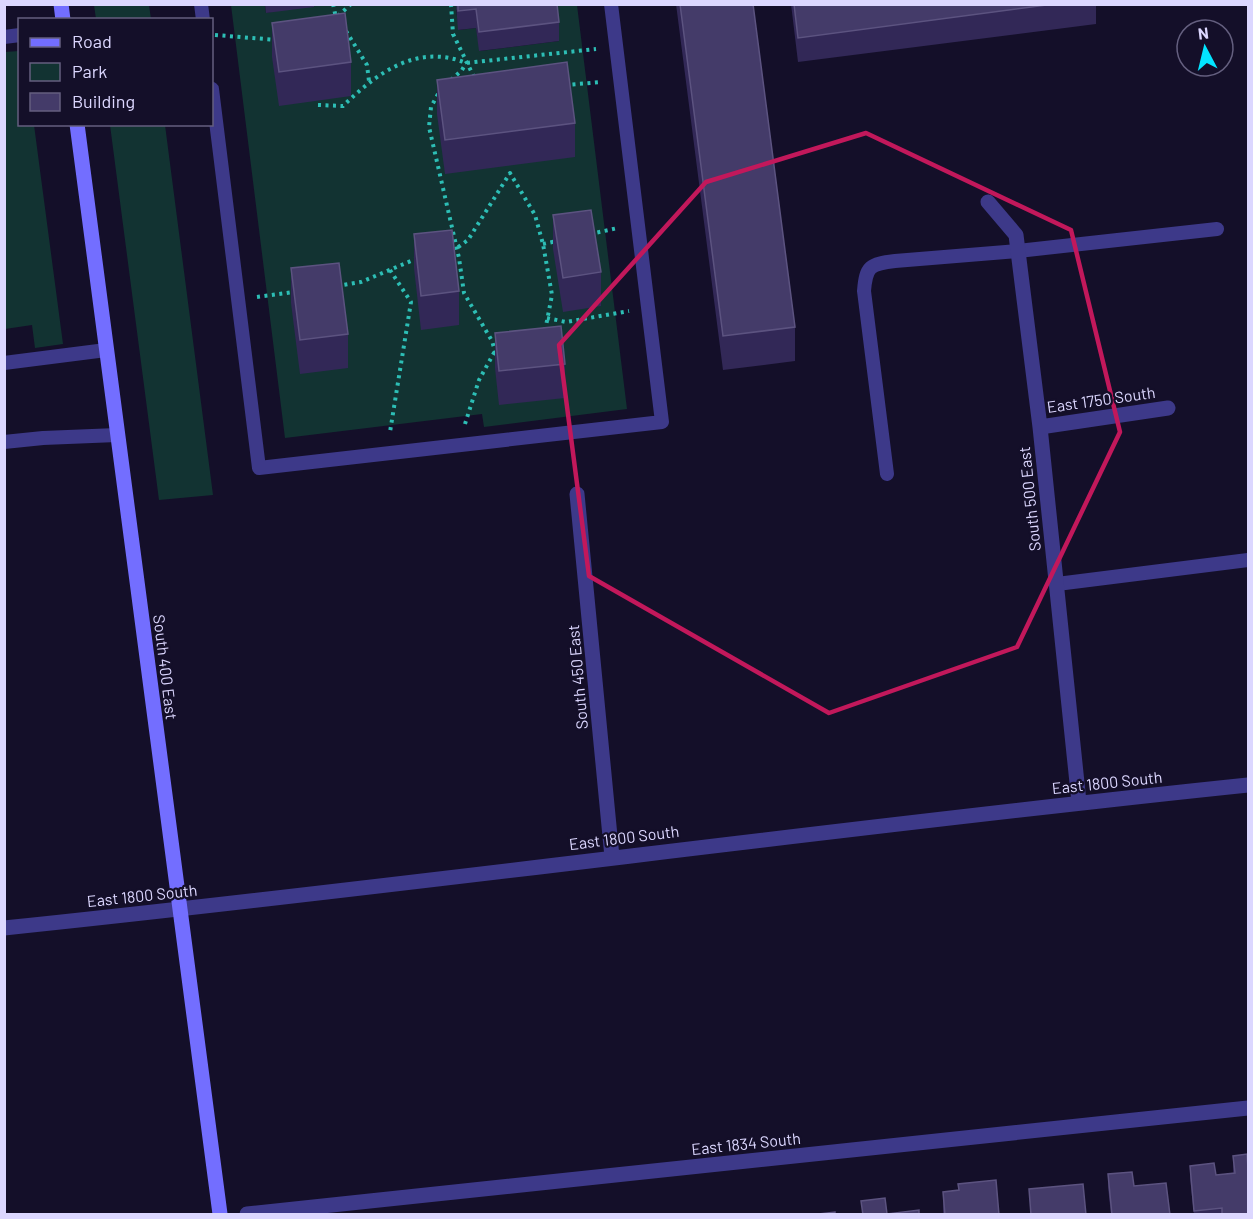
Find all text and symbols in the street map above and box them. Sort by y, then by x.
legend [18,18,213,126]
north arrow [1175,18,1235,78]
text: N [1197,23,1210,43]
text: Road [72,30,112,52]
text: Park [72,60,107,82]
text: Building [72,90,135,112]
street label: East 1750 South [1046,382,1156,416]
street label: South 500 East [1014,446,1044,552]
street label: South 400 East [150,613,182,721]
street label: South 450 East [563,624,591,730]
street label: East 1800 South [1051,767,1163,797]
street label: East 1800 South [568,821,680,853]
street label: East 1800 South [86,880,198,910]
street label: East 1834 South [690,1128,802,1158]

